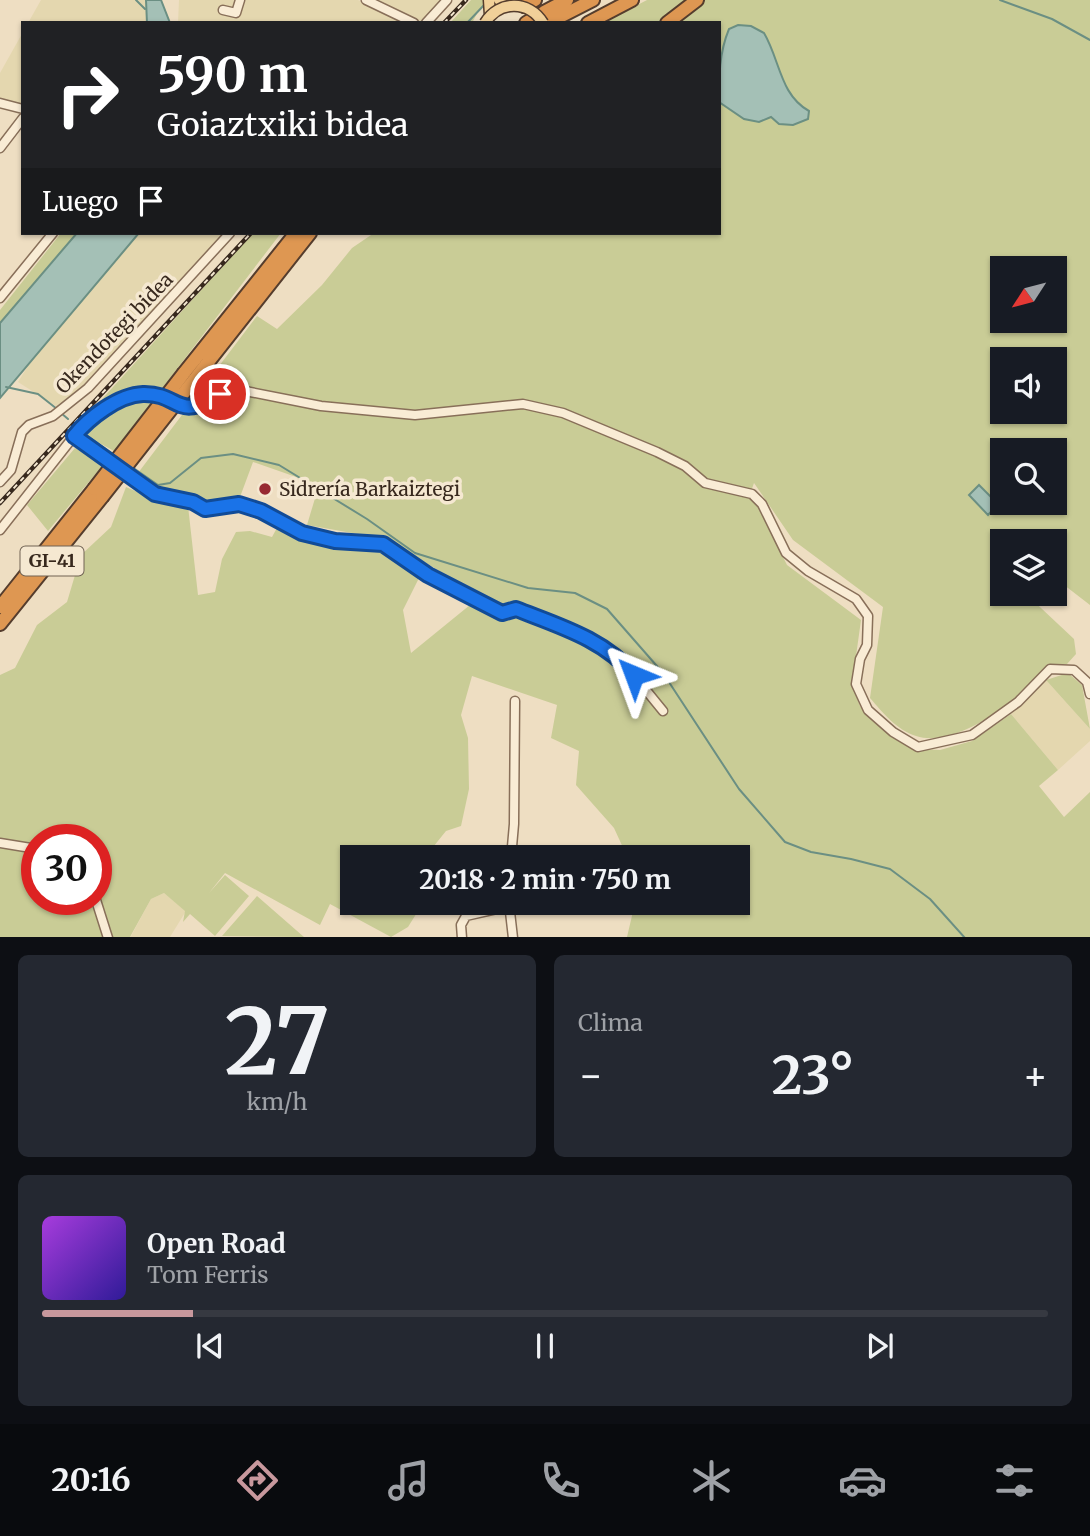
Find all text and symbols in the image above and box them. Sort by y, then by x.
text: 590 m [157,44,308,105]
icon: right [42,49,133,140]
text: Goiaztxiki bidea [157,105,408,145]
icon: arrive [132,182,170,220]
text: Luego [42,185,118,218]
north arrow [990,256,1068,332]
map controls [990,256,1067,606]
street label: Okendotegi bidea [50,268,178,398]
button: sound [990,347,1067,424]
pin [190,364,250,424]
icon: arrive [201,375,239,413]
button: search [990,438,1067,515]
place label: Sidrería Barkaiztegi [279,477,460,501]
marker: Sidrería Barkaiztegi [257,481,273,497]
button: layers [990,529,1067,606]
road number: GI-41 [20,546,84,576]
position arrow [597,638,671,712]
speed limit sign: 30 [21,824,112,915]
text: 20:18 · 2 min · 750 m [419,863,671,896]
text: 27 [224,984,330,1099]
text: Clima [578,1008,643,1037]
text: 23° [772,1043,854,1108]
text: − [578,1052,603,1099]
text: + [1023,1052,1048,1099]
text: km/h [247,1087,307,1116]
text: Open Road [147,1227,286,1260]
text: Tom Ferris [147,1260,269,1289]
icon: previous [191,1327,229,1365]
icon: pause [526,1327,564,1365]
icon: next [861,1327,899,1365]
icon: directions [233,1456,282,1505]
icon: music [384,1456,433,1505]
icon: phone [536,1456,585,1505]
icon: climate [687,1456,736,1505]
icon: car [838,1456,887,1505]
icon: filters [990,1456,1039,1505]
text: 20:16 [51,1460,131,1500]

